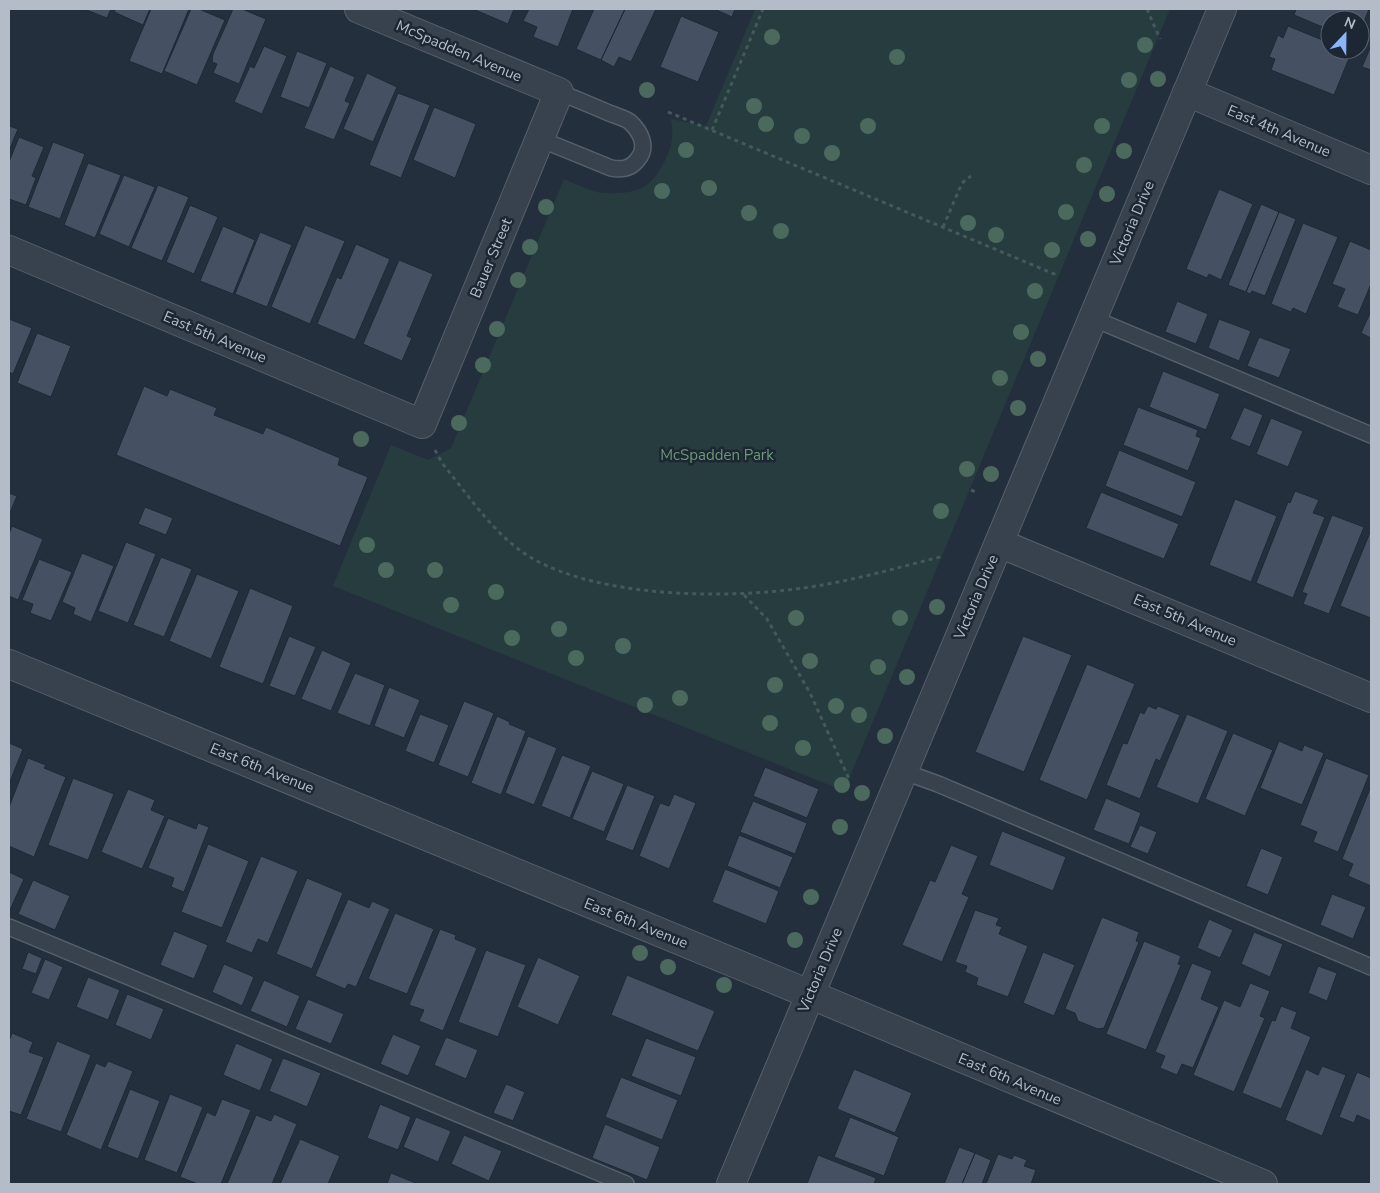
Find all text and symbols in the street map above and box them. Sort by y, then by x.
north arrow [1320,10,1370,60]
text: N [1341,13,1358,34]
street label: McSpadden Avenue [393,15,525,87]
street label: East 4th Avenue [1224,100,1334,162]
street label: Victoria Drive [1105,177,1159,269]
street label: Bauer Street [465,214,517,301]
street label: East 5th Avenue [160,306,270,368]
park label: McSpadden Park [660,445,774,465]
street label: Victoria Drive [949,551,1003,643]
street label: East 5th Avenue [1130,589,1240,651]
street label: East 6th Avenue [207,738,317,798]
street label: East 6th Avenue [581,893,691,953]
street label: Victoria Drive [793,924,847,1016]
street label: East 6th Avenue [955,1048,1065,1110]

